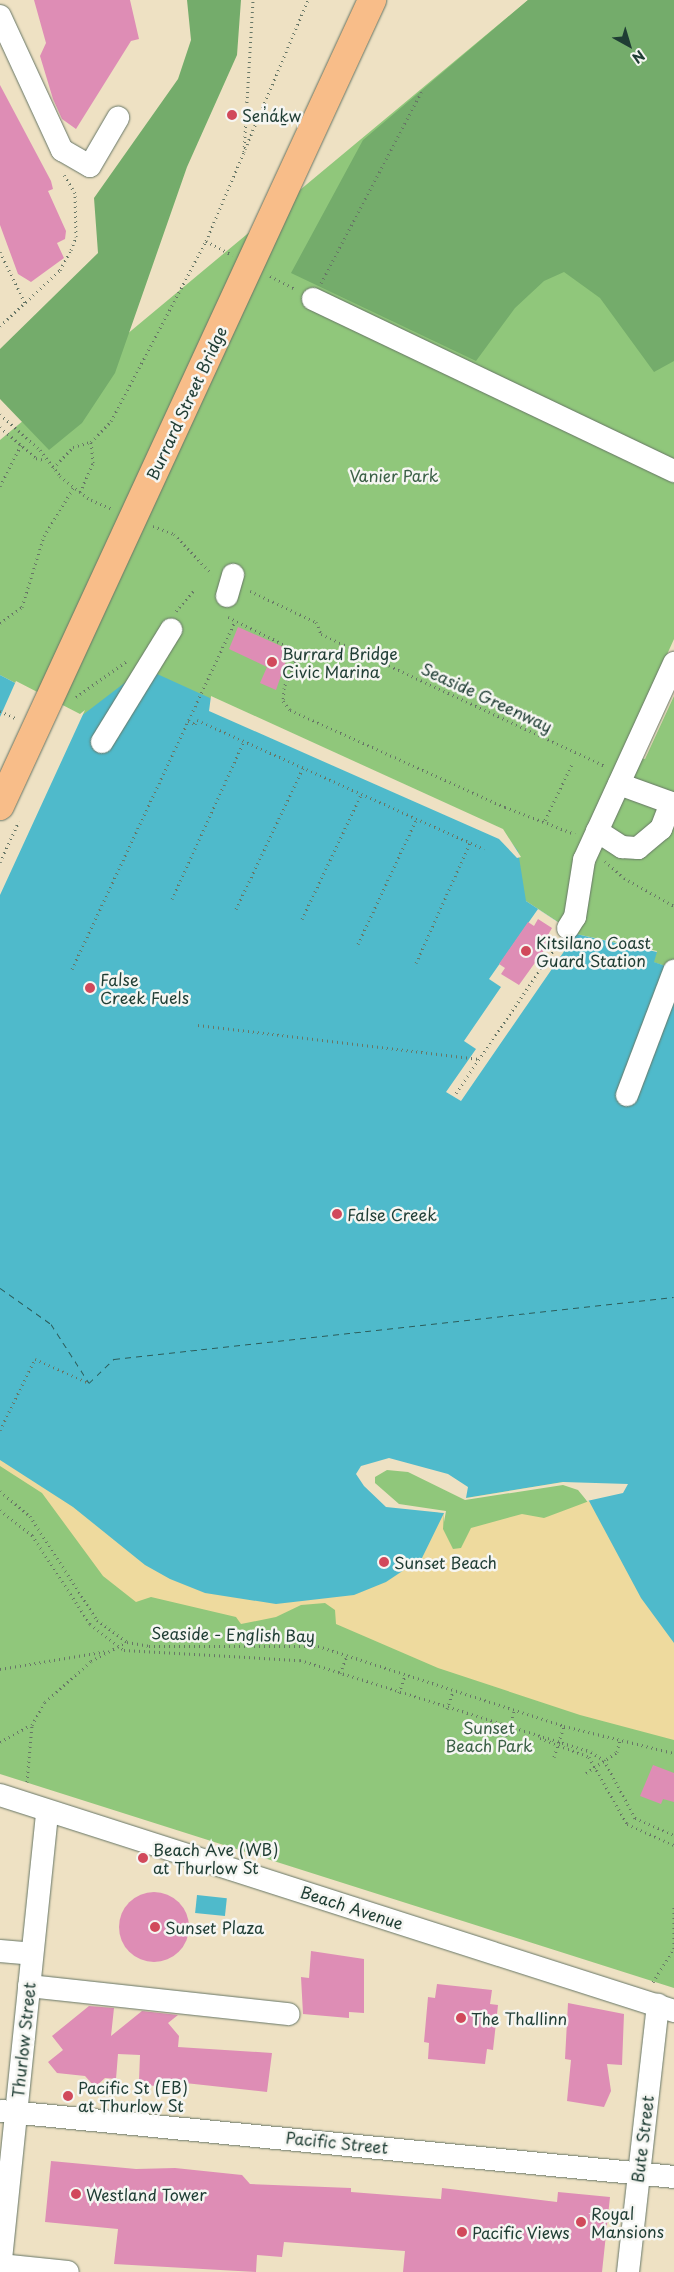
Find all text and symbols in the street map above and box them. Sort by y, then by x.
north arrow [604,20,654,70]
text: N [628,45,650,69]
place label: Sen̓áḵw [242,105,301,125]
marker: Sen̓áḵw [226,109,238,121]
street label: Burrard Street Bridge [141,322,231,484]
park label: Vanier Park [349,465,439,485]
place label: Burrard Bridge Civic Marina [282,643,399,681]
marker: Burrard Bridge Civic Marina [266,656,278,668]
street label: Seaside Greenway [418,658,556,736]
place label: Kitsilano Coast Guard Station [536,932,651,970]
marker: Kitsilano Coast Guard Station [520,945,532,957]
place label: False Creek Fuels [100,969,190,1007]
marker: False Creek Fuels [84,982,96,994]
place label: False Creek [347,1204,438,1224]
marker: False Creek [331,1208,343,1220]
place label: Sunset Beach [394,1552,498,1572]
marker: Sunset Beach [378,1556,390,1568]
street label: Seaside - English Bay [150,1623,316,1645]
park label: Sunset Beach Park [445,1717,533,1755]
place label: Beach Ave (WB) at Thurlow St [153,1839,278,1877]
marker: Beach Ave (WB) at Thurlow St [137,1852,149,1864]
street label: Beach Avenue [298,1881,406,1933]
place label: Sunset Plaza [165,1917,264,1937]
marker: Sunset Plaza [149,1921,161,1933]
street label: Thurlow Street [7,1981,39,2099]
place label: The Thallinn [471,2008,567,2028]
marker: The Thallinn [455,2012,467,2024]
place label: Pacific St (EB) at Thurlow St [78,2077,188,2115]
marker: Pacific St (EB) at Thurlow St [62,2090,74,2102]
street label: Bute Street [627,2094,657,2184]
street label: Pacific Street [284,2127,390,2157]
place label: Westland Tower [86,2184,207,2204]
marker: Westland Tower [70,2188,82,2200]
place label: Royal Mansions [591,2203,664,2241]
marker: Royal Mansions [575,2216,587,2228]
place label: Pacific Views [472,2222,571,2242]
marker: Pacific Views [456,2226,468,2238]

